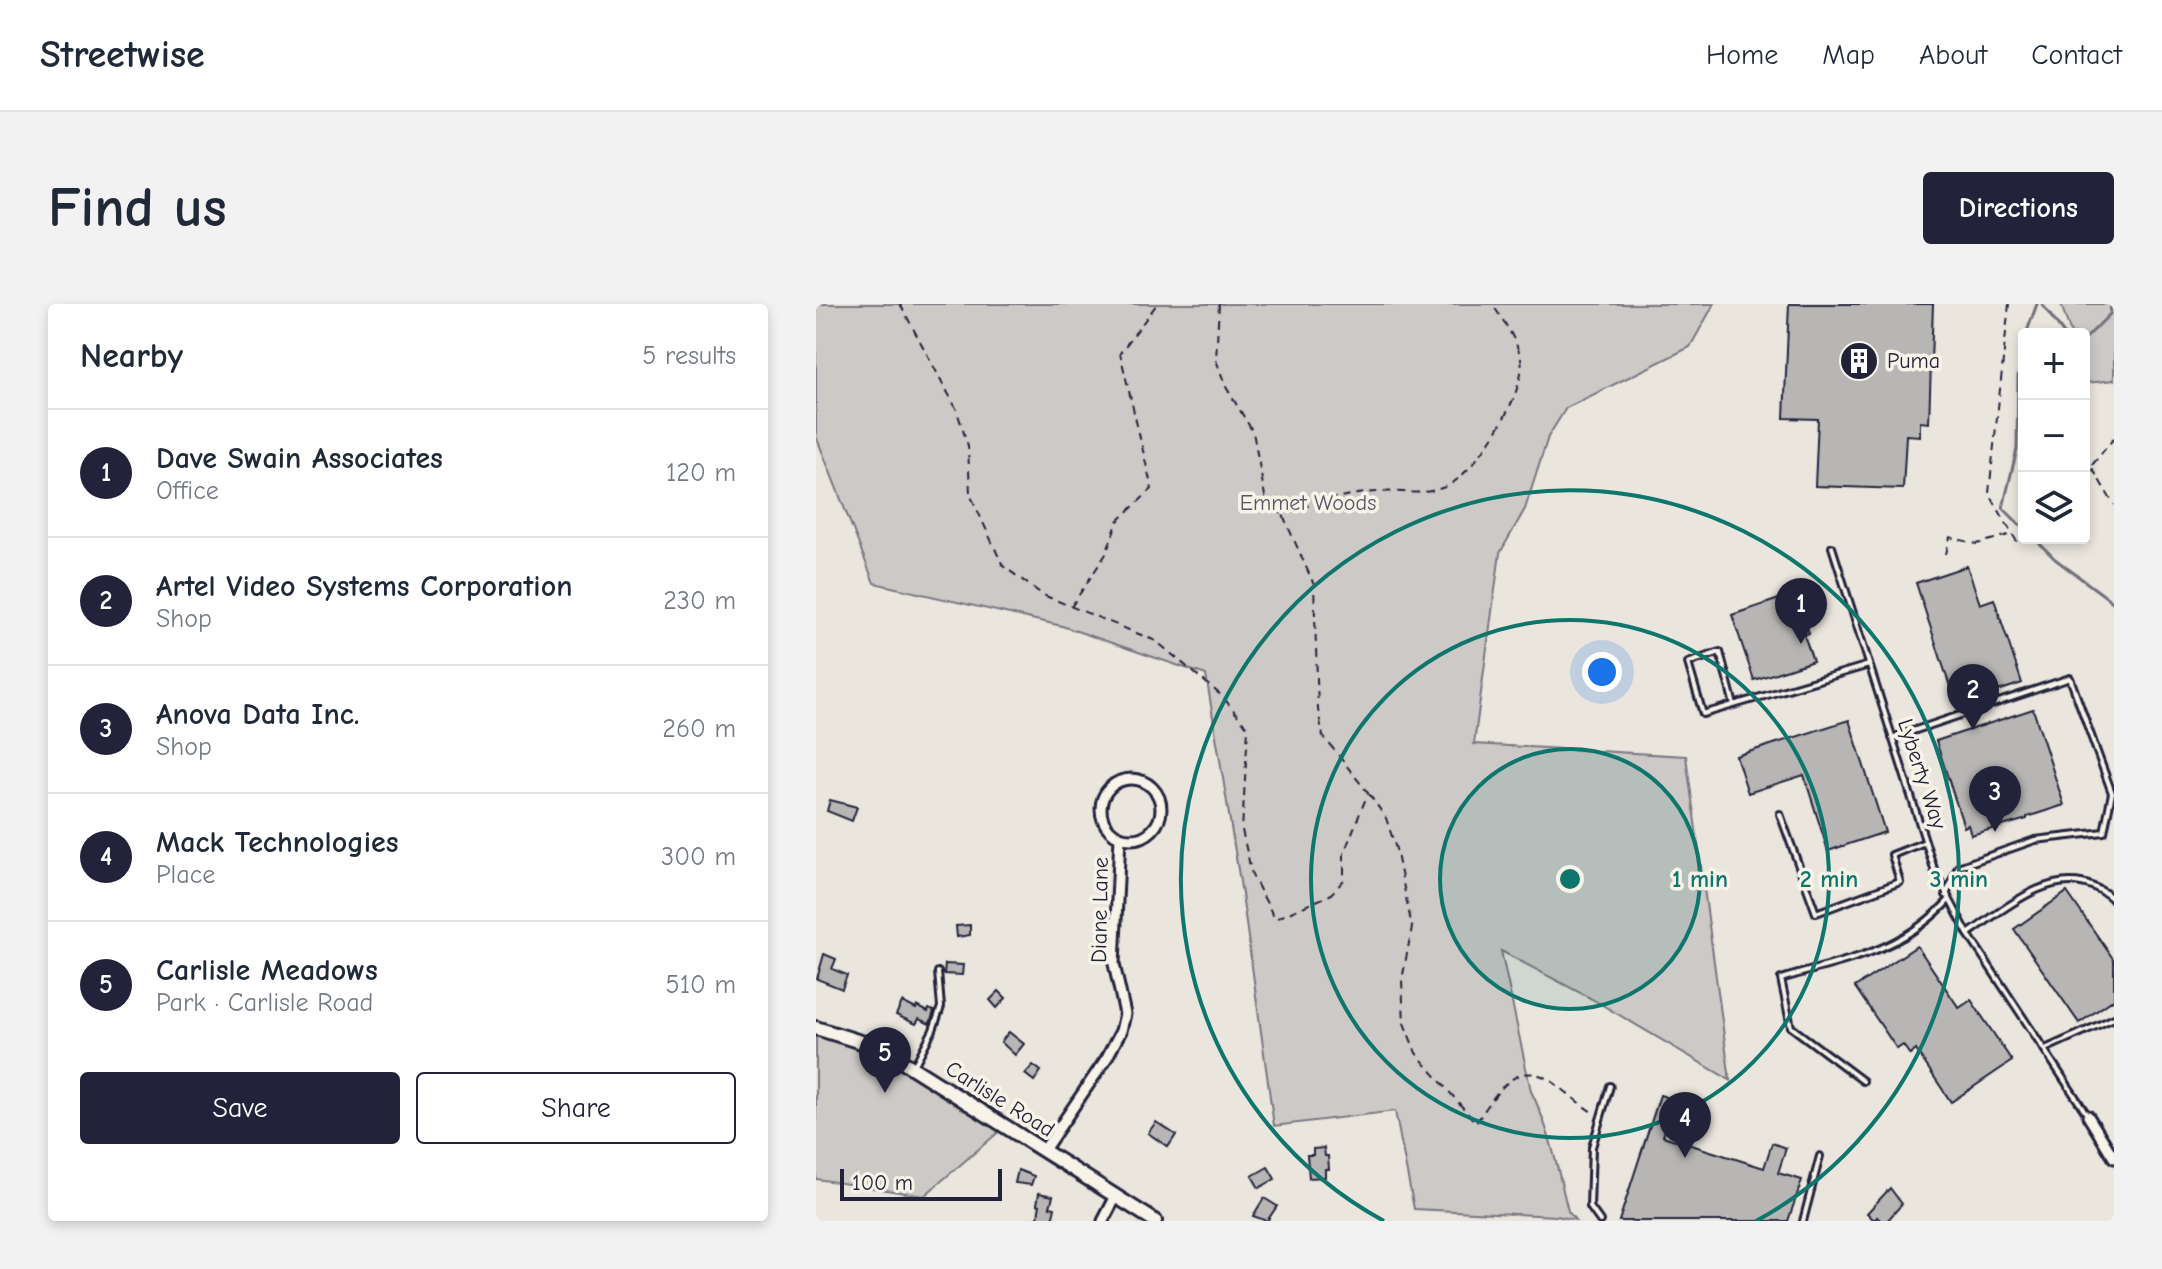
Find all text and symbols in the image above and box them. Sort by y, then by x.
text: Streetwise [40,33,205,77]
text: Home [1706,39,1778,71]
text: Map [1822,39,1875,71]
text: About [1919,39,1987,71]
text: Contact [2031,39,2122,71]
button: Directions [1923,172,2114,244]
text: Find us [48,176,227,240]
map controls [2018,328,2090,544]
button: + [2018,328,2090,400]
text: Nearby [80,336,183,376]
building icon: Puma [1838,340,1880,382]
text: 5 results [642,341,736,371]
place label: Puma [1887,348,1940,374]
button: − [2018,400,2090,472]
text: Dave Swain Associates [156,441,443,476]
text: 1 [101,458,111,488]
text: 120 m [666,458,736,488]
button: layers [2018,472,2090,544]
text: Office [156,476,219,506]
park label: Emmet Woods [1240,490,1376,516]
text: Artel Video Systems Corporation [156,569,572,604]
pin: 1 [1775,578,1827,644]
text: 2 [100,586,112,616]
text: 230 m [663,586,736,616]
text: Shop [156,604,212,634]
your location [1582,652,1622,692]
pin: 2 [1947,664,1999,730]
text: Anova Data Inc. [156,697,359,732]
text: 3 [100,714,112,744]
text: 260 m [662,714,736,744]
street label: Lyberty Way [1892,715,1952,833]
text: Shop [156,732,212,762]
pin: 3 [1969,766,2021,832]
text: Mack Technologies [156,825,398,860]
text: 4 [100,842,112,872]
text: 300 m [661,842,736,872]
street label: Diane Lane [1086,857,1114,963]
text: Place [156,860,215,890]
centre of rings [1556,865,1584,893]
text: 1 min [1672,865,1728,893]
text: 2 min [1800,865,1858,893]
text: 3 min [1930,865,1988,893]
text: Carlisle Meadows [156,953,378,988]
text: 5 [99,970,113,1000]
text: 510 m [666,970,736,1000]
text: Park · Carlisle Road [156,988,373,1018]
pin: 5 [859,1027,911,1093]
street label: Carlisle Road [941,1055,1059,1143]
button: Save [80,1072,400,1144]
button: Share [416,1072,736,1144]
pin: 4 [1659,1092,1711,1158]
scale bar [840,1165,1002,1201]
text: 100 m [852,1170,913,1196]

